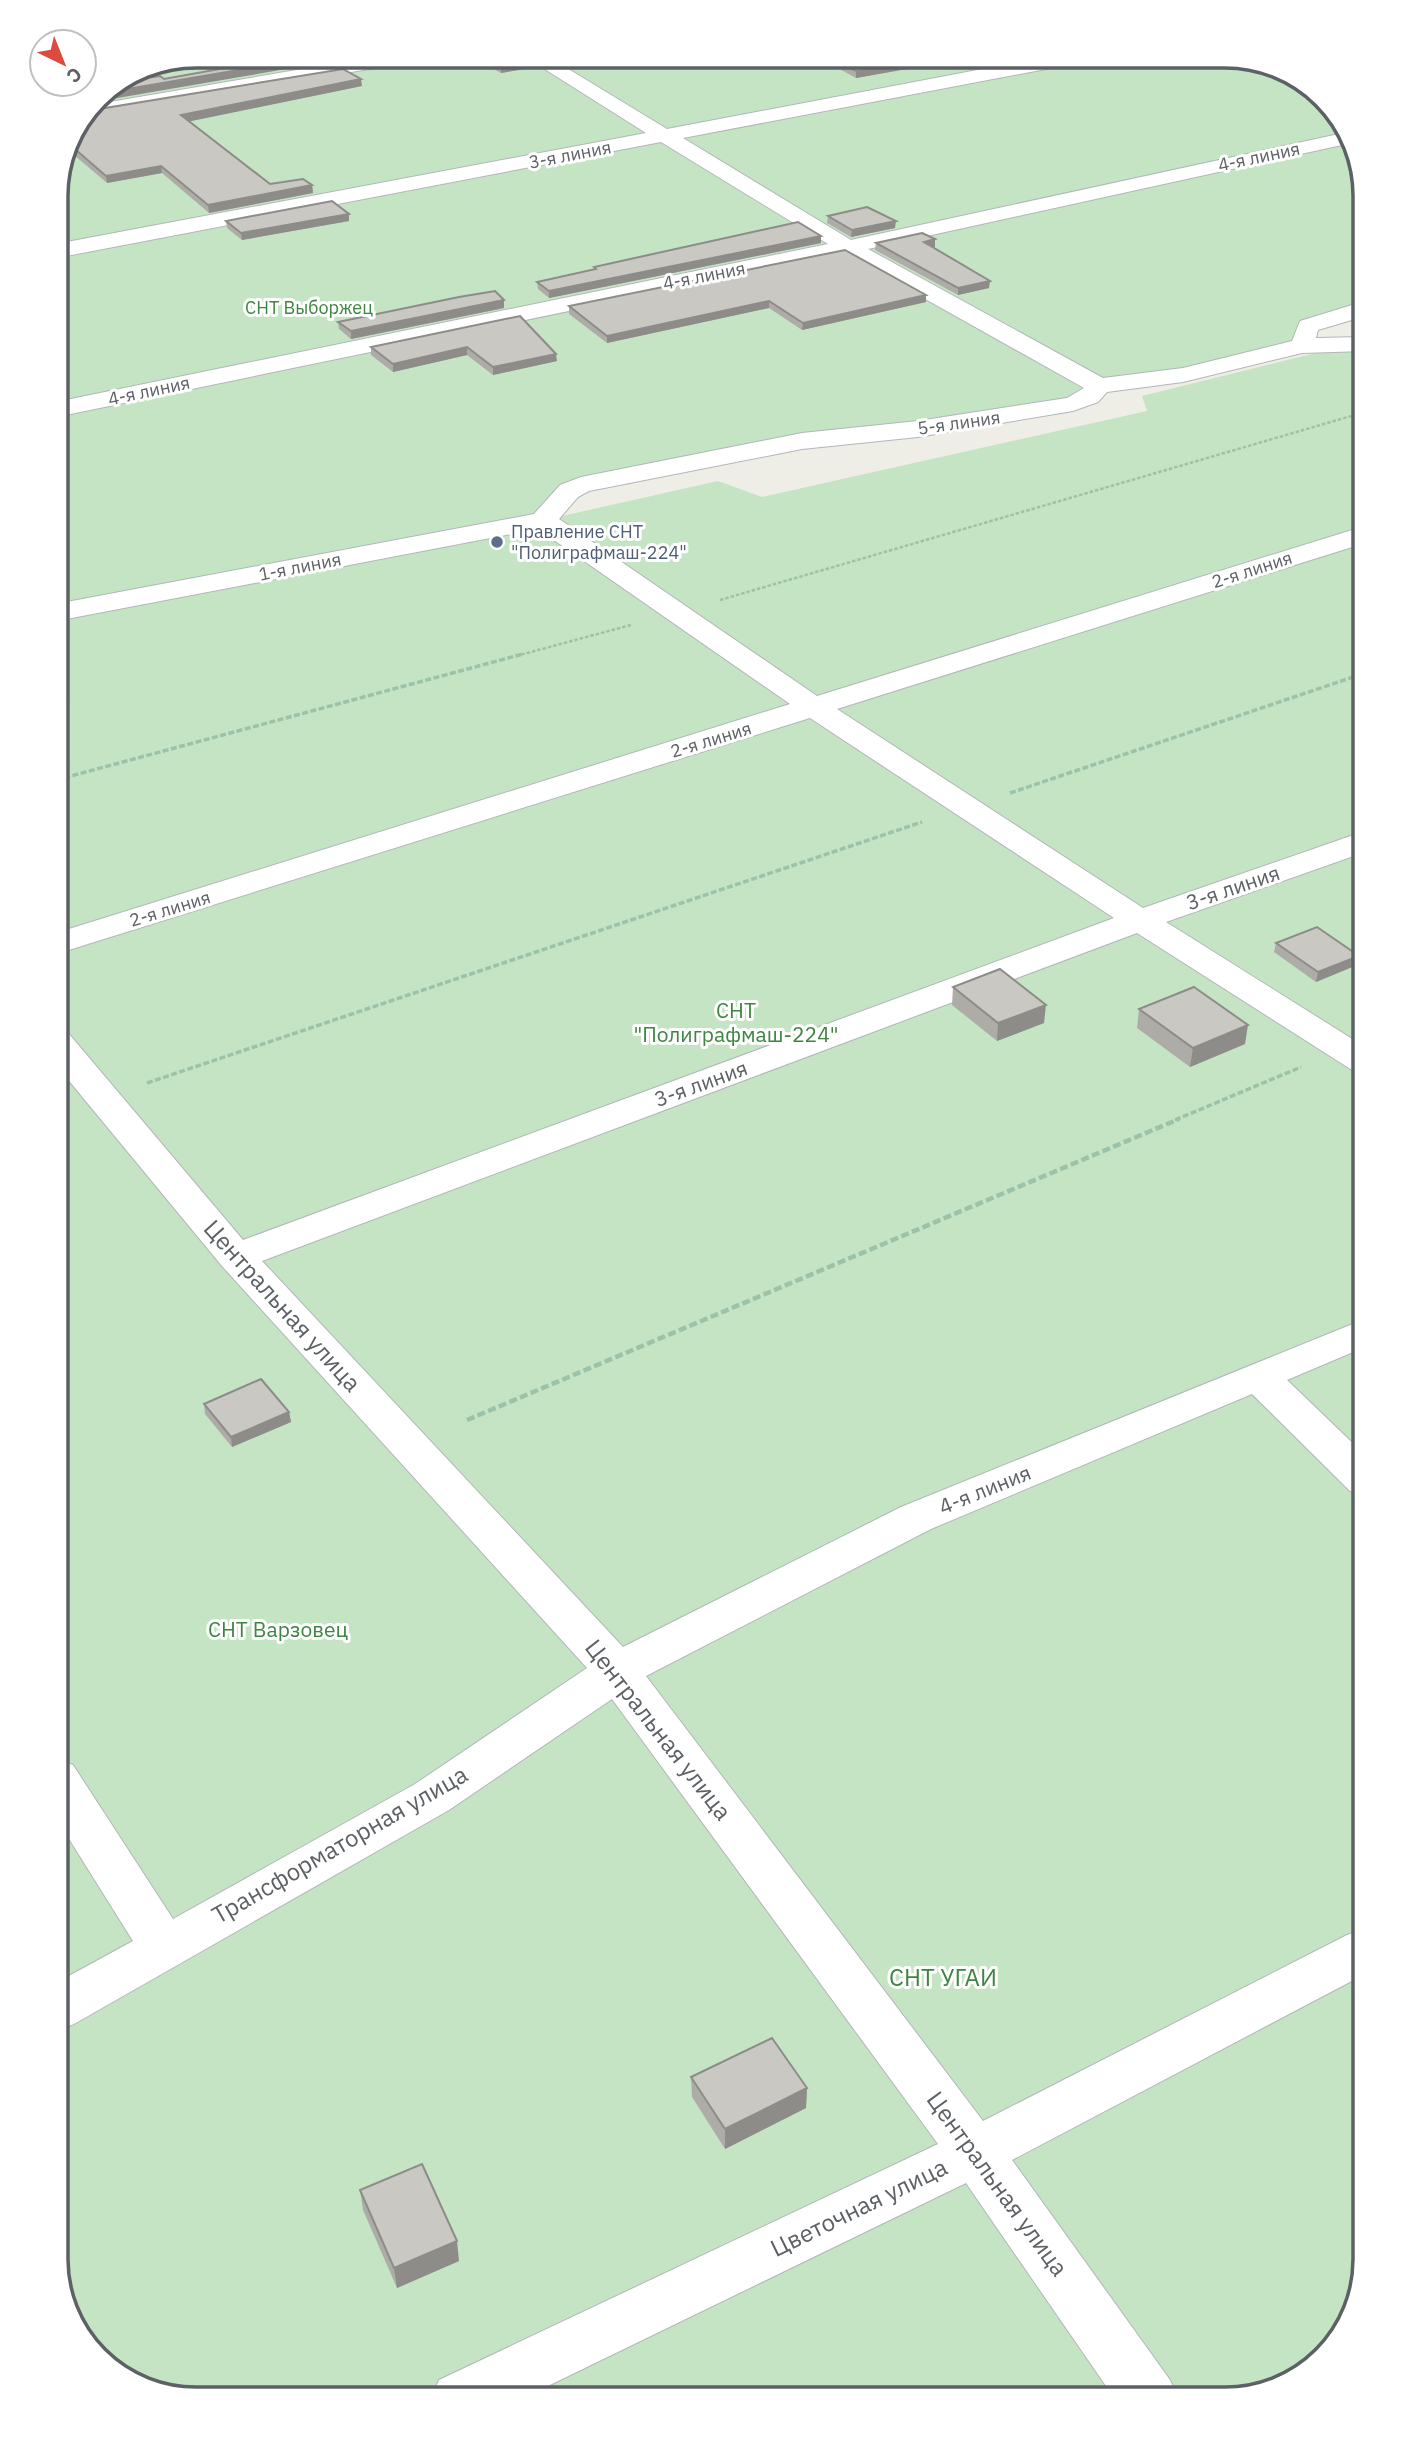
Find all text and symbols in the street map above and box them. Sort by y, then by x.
north arrow [28,28,98,98]
text: С [62,62,87,88]
street label: 3-я линия [527,135,613,174]
street label: 4-я линия [1216,137,1302,176]
street label: 4-я линия [661,256,747,295]
park label: СНТ Выборжец [245,296,373,319]
street label: 4-я линия [106,371,192,410]
street label: 5-я линия [916,405,1002,440]
place label: Правление СНТ "Полиграфмаш-224" [511,520,687,564]
marker: Правление СНТ "Полиграфмаш-224" [489,534,505,550]
street label: 2-я линия [1209,546,1295,593]
street label: 1-я линия [257,547,343,586]
street label: 2-я линия [668,716,754,763]
street label: 3-я линия [1182,858,1283,916]
street label: 2-я линия [127,885,213,932]
park label: СНТ "Полиграфмаш-224" [633,996,839,1048]
street label: 3-я линия [650,1053,751,1113]
street label: Центральная улица [197,1213,369,1398]
street label: 4-я линия [934,1458,1035,1520]
park label: СНТ Варзовец [208,1615,348,1643]
street label: Центральная улица [578,1632,740,1826]
street label: Трансформаторная улица [206,1758,473,1931]
park label: СНТ УГАИ [889,1961,997,1993]
street label: Центральная улица [920,2085,1076,2282]
street label: Цветочная улица [765,2150,952,2264]

